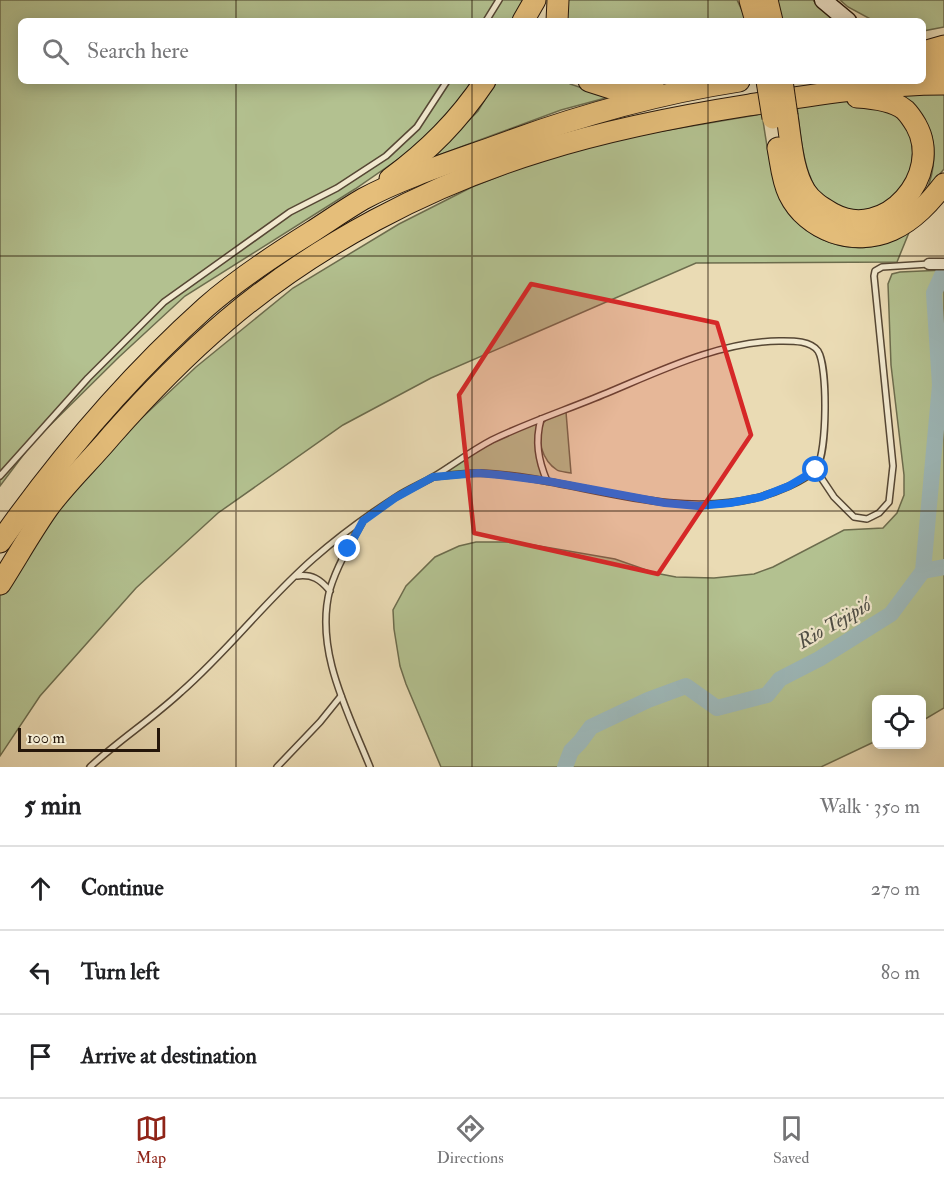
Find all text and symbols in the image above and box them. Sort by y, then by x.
search box [18,18,926,84]
icon: search [39,35,72,68]
text: Search here [87,37,189,65]
route start [802,456,828,482]
route end [334,535,360,561]
water label: Rio Tejipió [792,591,877,655]
map controls [872,695,926,749]
button: locate [872,695,926,749]
scale bar [18,725,160,752]
text: 100 m [27,728,65,748]
text: 5 min [24,790,81,822]
text: Walk · 350 m [820,794,920,819]
icon: ahead [24,872,57,905]
text: Continue [81,874,164,902]
text: 270 m [871,876,920,901]
icon: left [24,956,57,989]
text: Turn left [81,958,160,986]
text: 80 m [881,960,920,985]
icon: arrive [24,1040,57,1073]
text: Arrive at destination [81,1042,257,1070]
tab: Map [135,1112,168,1168]
tab: Directions [437,1112,504,1168]
tab: Saved [773,1112,809,1168]

